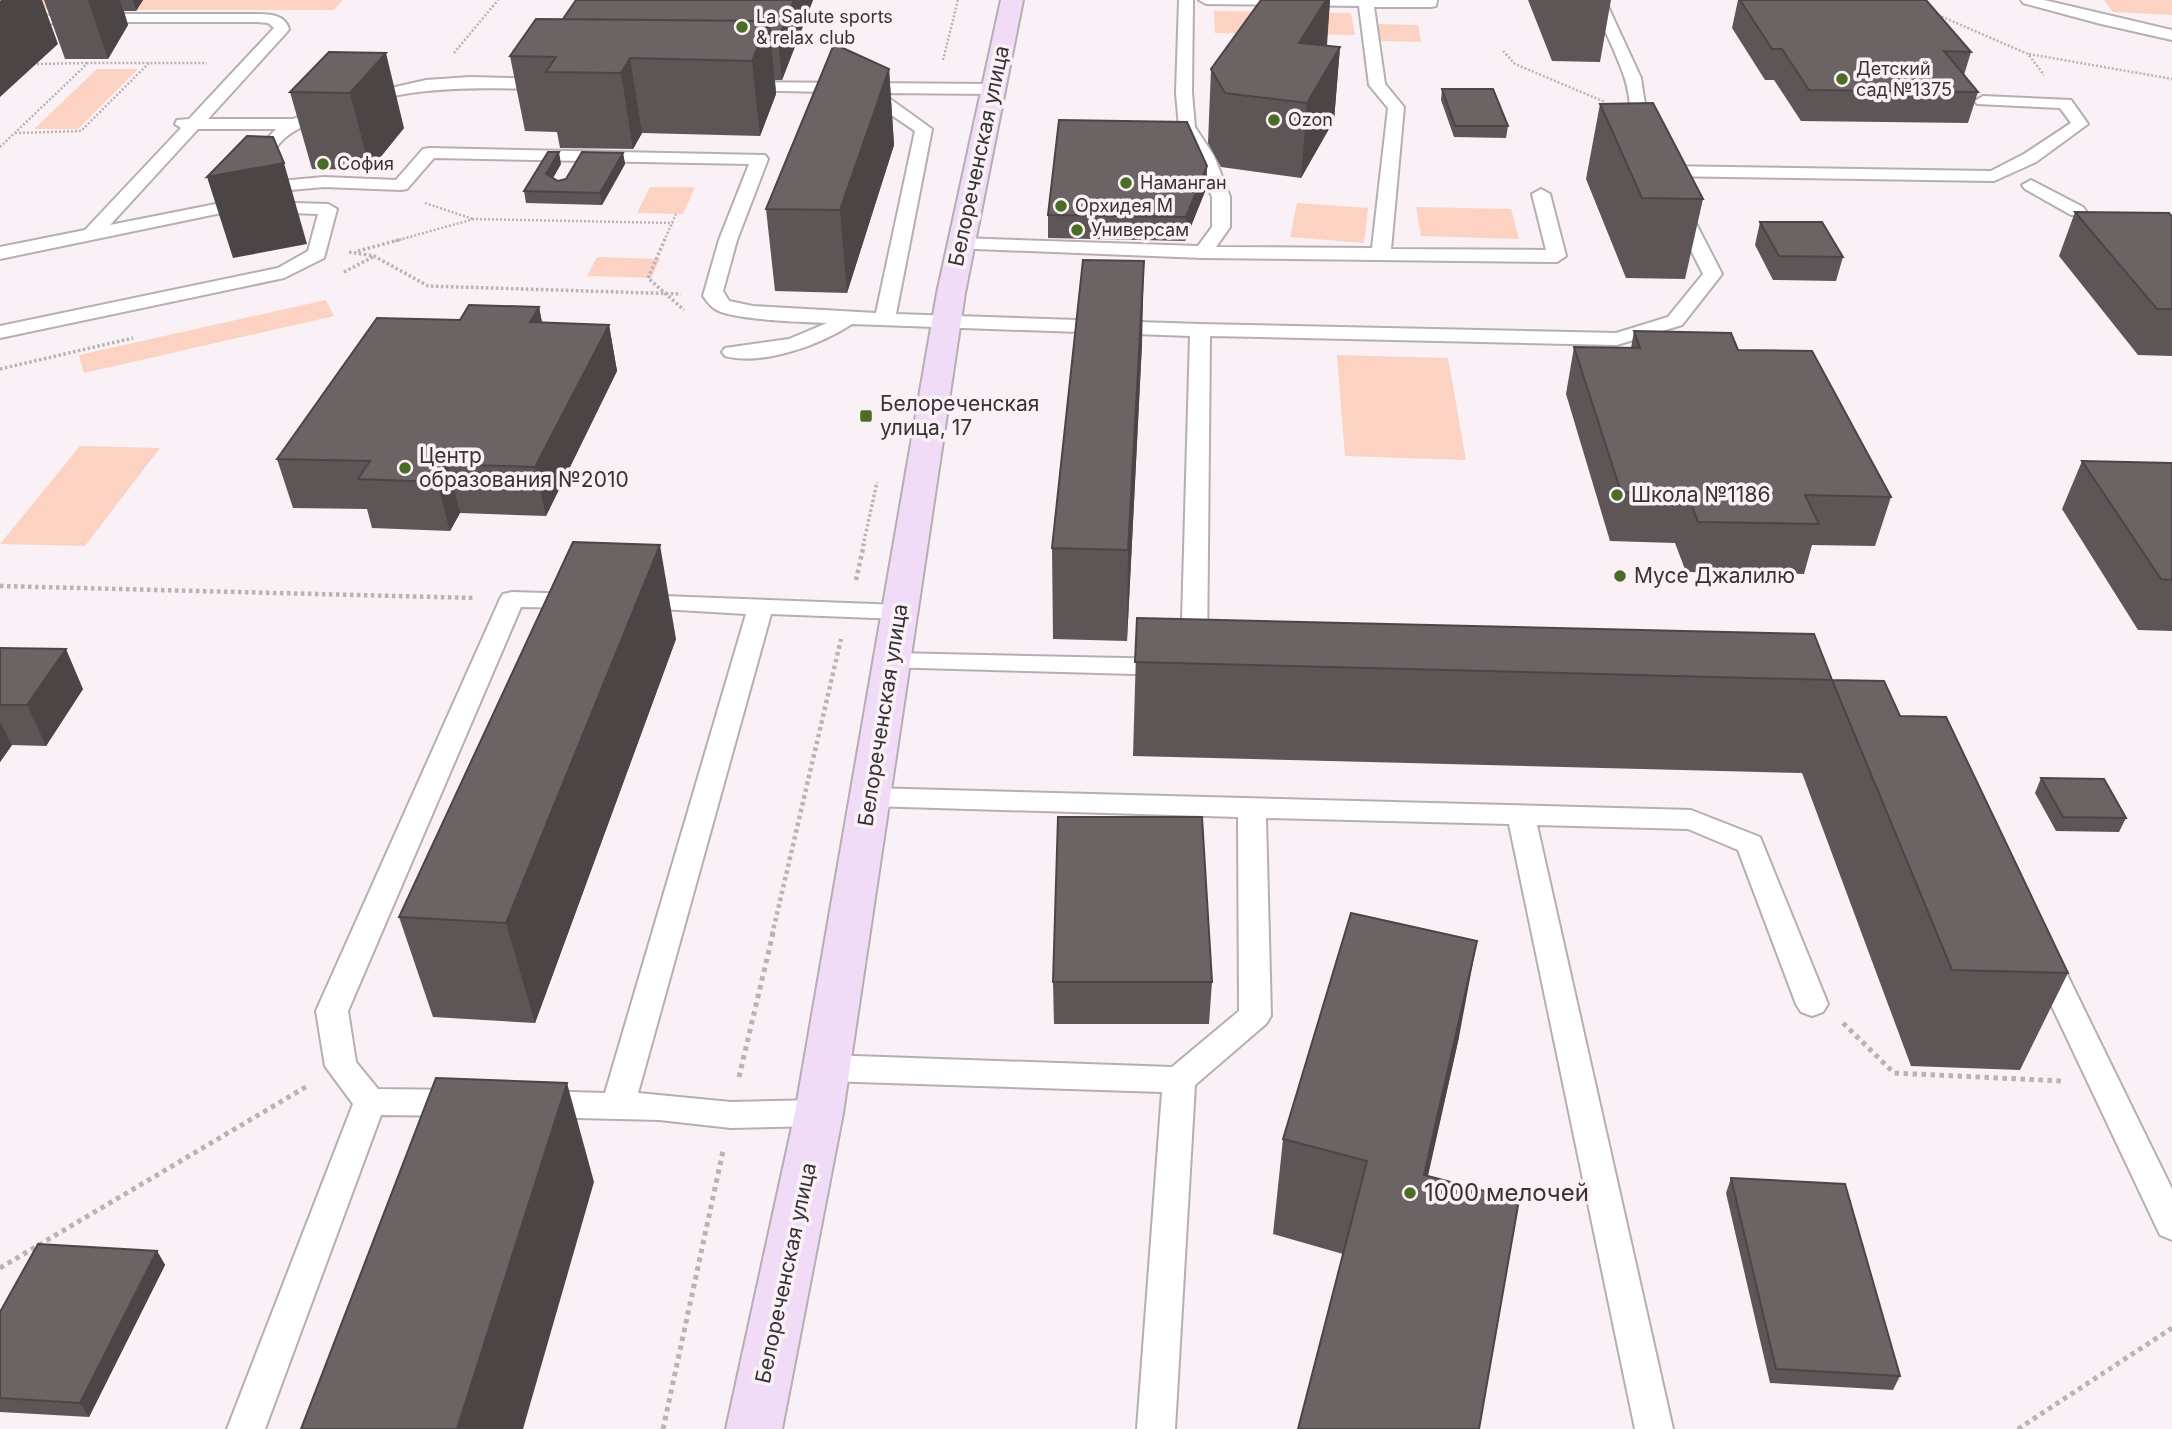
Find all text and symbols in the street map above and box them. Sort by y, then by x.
place label: La Salute sports & relax club [756,6,893,48]
marker: La Salute sports & relax club [734,19,750,35]
street label: Белореченская улица [943,43,1014,269]
place label: Детский сад №1375 [1856,58,1952,100]
marker: Детский сад №1375 [1834,71,1850,87]
place label: Ozon [1288,109,1333,130]
marker: Ozon [1266,112,1282,128]
place label: София [337,153,394,174]
marker: София [315,156,331,172]
place label: Наманган [1140,172,1227,193]
marker: Наманган [1118,175,1134,191]
place label: Орхидея М [1075,195,1173,216]
marker: Орхидея М [1053,198,1069,214]
place label: Универсам [1091,219,1189,240]
marker: Универсам [1069,222,1085,238]
place label: Белореченская улица, 17 [880,391,1039,440]
marker: Белореченская улица, 17 [858,408,874,424]
place label: Центр образования №2010 [419,443,629,492]
marker: Центр образования №2010 [397,460,413,476]
place label: Школа №1186 [1631,482,1770,507]
marker: Школа №1186 [1609,487,1625,503]
place label: Мусе Джалилю [1634,563,1795,588]
marker: Мусе Джалилю [1612,568,1628,584]
street label: Белореченская улица [853,602,912,828]
street label: Белореченская улица [750,1160,821,1386]
place label: 1000 мелочей [1424,1178,1589,1207]
marker: 1000 мелочей [1402,1185,1418,1201]

